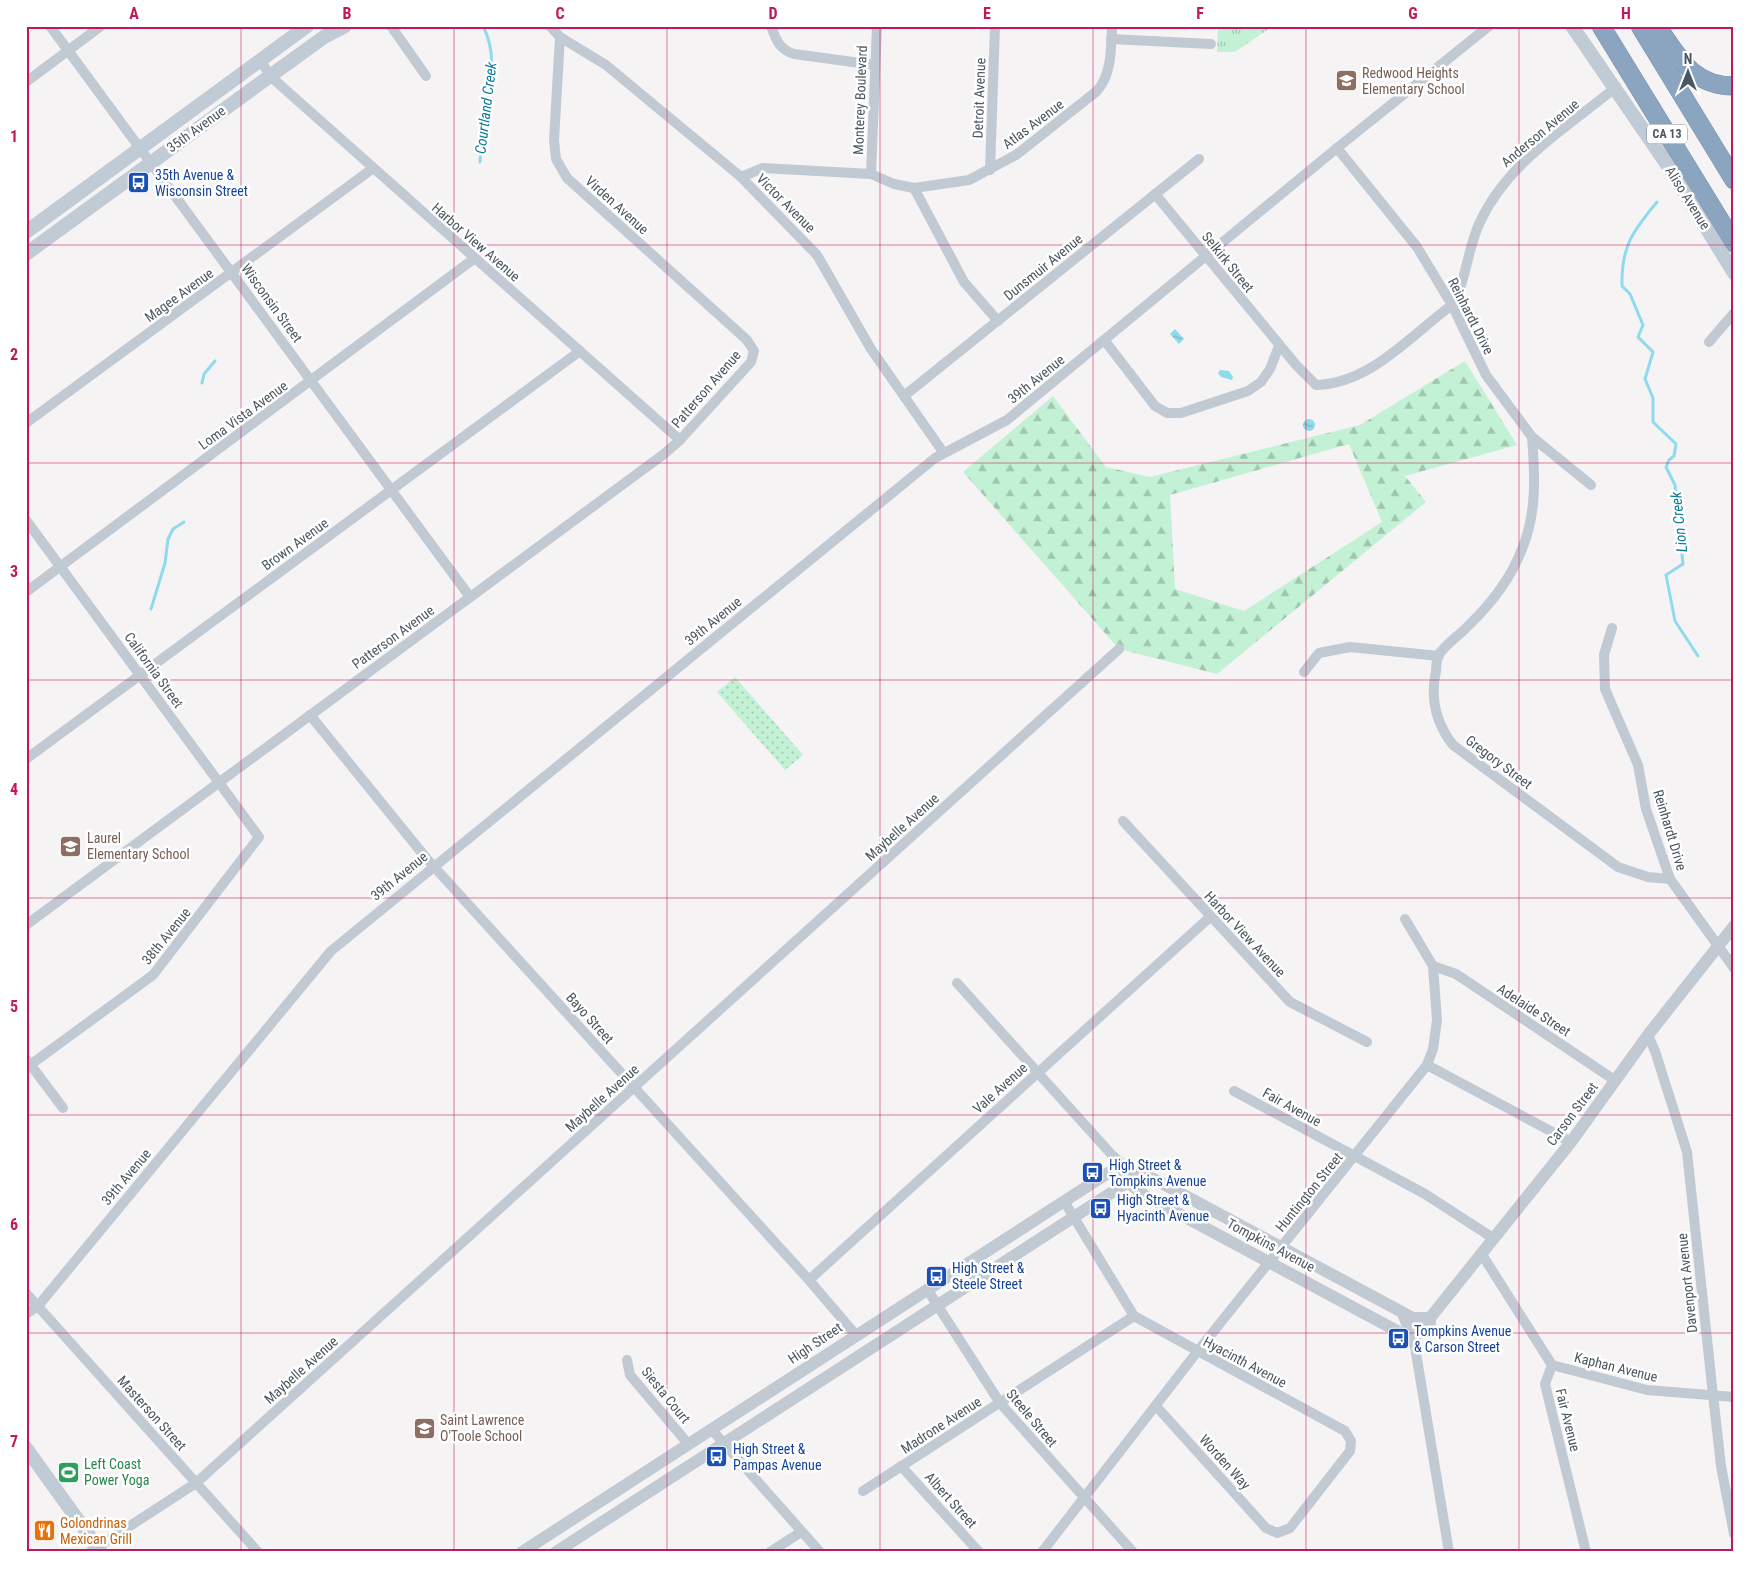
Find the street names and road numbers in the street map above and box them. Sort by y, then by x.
street label: Monterey Boulevard [850,45,870,155]
street label: Detroit Avenue [970,57,988,139]
street label: Atlas Avenue [999,96,1067,152]
street label: Anderson Avenue [1498,96,1582,170]
street label: 35th Avenue [164,102,229,156]
road number: CA 13 [1647,125,1687,144]
street label: Aliso Avenue [1662,163,1714,233]
street label: Victor Avenue [753,170,819,236]
street label: Virden Avenue [582,173,652,238]
street label: Harbor View Avenue [429,199,524,285]
street label: Selkirk Street [1199,229,1257,295]
street label: Dunsmuir Avenue [1001,230,1086,303]
street label: Wisconsin Street [238,261,306,345]
street label: Magee Avenue [142,265,217,325]
street label: Reinhardt Drive [1445,275,1497,357]
street label: Patterson Avenue [668,347,744,431]
street label: 39th Avenue [1004,351,1068,407]
street label: Loma Vista Avenue [195,377,291,453]
street label: Brown Avenue [259,514,332,573]
street label: 39th Avenue [681,593,745,649]
street label: Patterson Avenue [349,602,437,672]
street label: California Street [121,629,187,711]
street label: Gregory Street [1463,732,1535,792]
street label: Reinhardt Drive [1650,788,1690,873]
street label: Maybelle Avenue [862,790,942,864]
street label: 39th Avenue [367,848,431,904]
street label: Harbor View Avenue [1201,888,1289,980]
street label: 38th Avenue [138,904,194,968]
street label: Adelaide Street [1494,980,1574,1040]
street label: Bayo Street [563,989,617,1047]
street label: Vale Avenue [970,1059,1031,1117]
street label: Maybelle Avenue [562,1061,642,1135]
street label: Carson Street [1543,1079,1601,1149]
street label: Fair Avenue [1260,1084,1324,1130]
street label: 39th Avenue [98,1145,154,1208]
street label: Huntington Street [1272,1149,1346,1235]
street label: Tompkins Avenue [1224,1215,1318,1275]
street label: Davenport Avenue [1674,1232,1700,1334]
street label: High Street [785,1319,845,1367]
street label: Maybelle Avenue [261,1333,341,1407]
street label: Hyacinth Avenue [1201,1333,1290,1391]
street label: Kaphan Avenue [1573,1349,1660,1385]
street label: Siesta Court [638,1364,694,1426]
street label: Masterson Street [114,1372,190,1454]
street label: Steele Street [1003,1386,1061,1450]
street label: Fair Avenue [1552,1387,1584,1454]
street label: Madrone Avenue [898,1393,984,1457]
street label: Worden Way [1196,1431,1254,1493]
street label: Albert Street [922,1469,980,1531]

